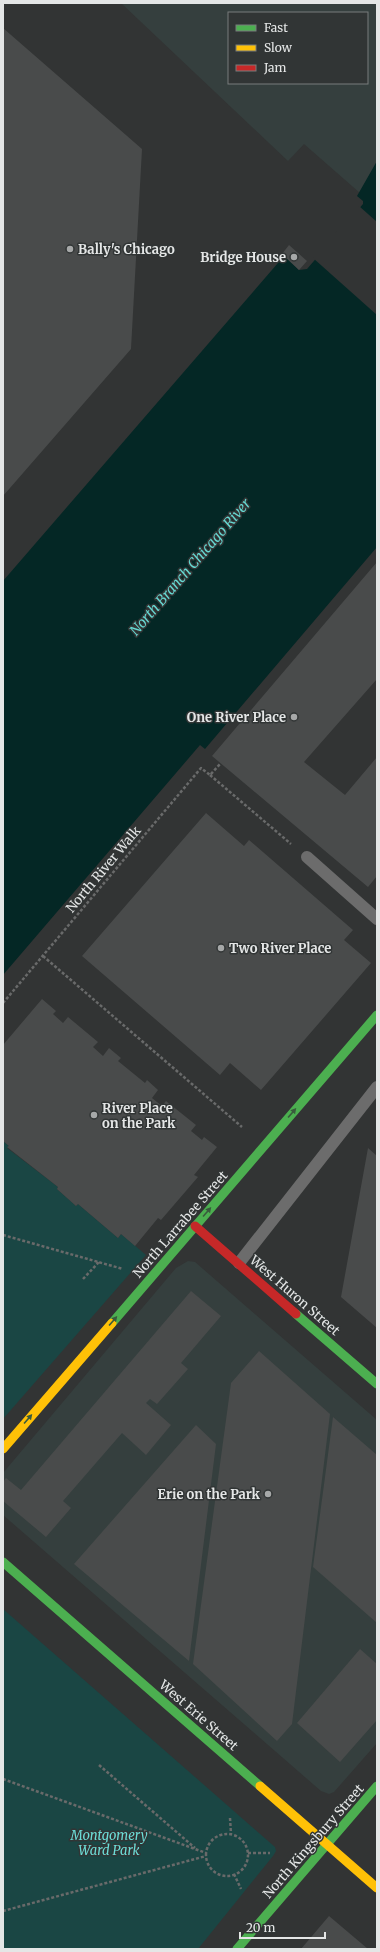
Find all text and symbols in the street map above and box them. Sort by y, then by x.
legend [228,12,368,84]
text: Fast [264,20,288,35]
text: Slow [264,40,293,55]
text: Jam [263,60,287,75]
place label: Bally's Chicago [78,241,175,258]
marker: Bally's Chicago [65,244,75,254]
place label: Bridge House [200,249,286,266]
marker: Bridge House [289,252,299,262]
water label: North Branch Chicago River [126,495,255,639]
place label: One River Place [187,709,286,726]
marker: One River Place [289,712,299,722]
street label: North River Walk [62,822,145,916]
place label: Two River Place [229,940,331,957]
marker: Two River Place [216,943,226,953]
place label: River Place on the Park [102,1100,176,1132]
one-way arrow [288,1108,297,1119]
marker: River Place on the Park [89,1110,99,1120]
street label: North Larrabee Street [129,1167,231,1281]
one-way arrow [203,1206,212,1217]
street label: West Huron Street [245,1251,343,1339]
one-way arrow [109,1316,118,1326]
one-way arrow [24,1414,33,1425]
place label: Erie on the Park [158,1486,261,1503]
marker: Erie on the Park [263,1489,273,1499]
street label: West Erie Street [155,1676,242,1754]
street label: North Kingsbury Street [259,1781,368,1902]
park label: Montgomery Ward Park [69,1827,148,1859]
scale bar [240,1914,325,1940]
text: 20 m [246,1920,275,1935]

